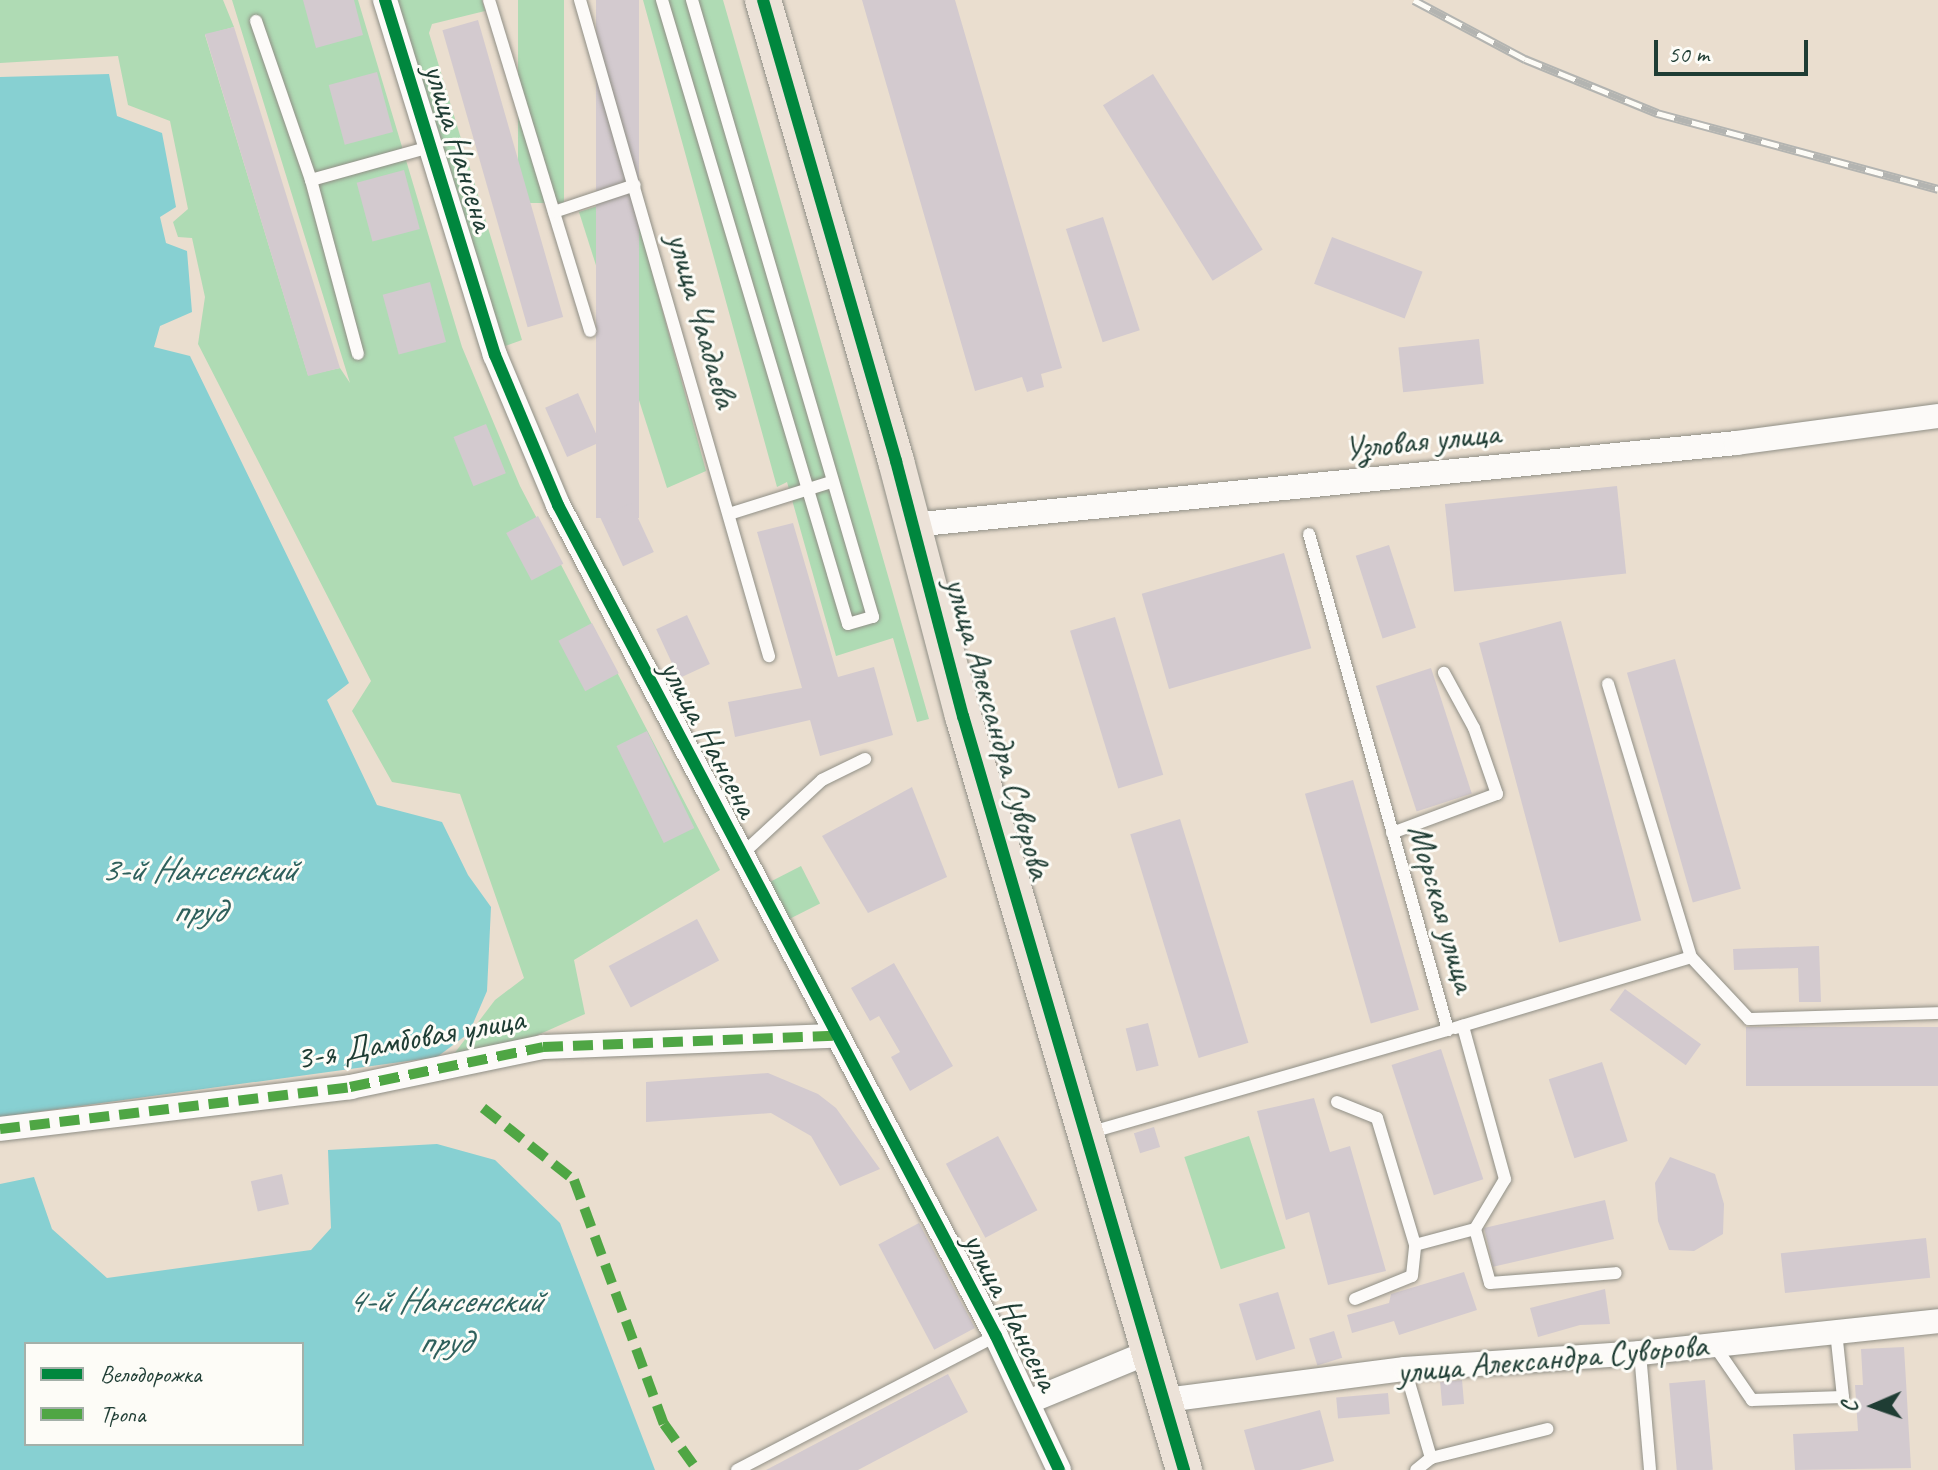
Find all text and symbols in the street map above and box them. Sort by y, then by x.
scale bar [1658,24,1812,74]
text: 50 m [1668,39,1709,69]
street label: улица Нансена [415,59,505,235]
street label: улица Чаадаева [659,228,747,412]
street label: Узловая улица [1342,412,1502,468]
street label: улица Александра Суворова [936,572,1062,884]
street label: улица Нансена [651,652,769,824]
street label: Морская улица [1400,819,1486,997]
water label: 3-й Нансенский пруд [100,847,296,932]
street label: 3-я Дамбовая улица [290,997,530,1079]
street label: улица Нансена [955,1225,1069,1397]
water label: 4-й Нансенский пруд [346,1278,542,1363]
street label: улица Александра Суворова [1395,1324,1709,1392]
legend [24,1342,304,1446]
text: Велодорожка [100,1359,201,1389]
north arrow [1834,1366,1914,1446]
text: Тропа [100,1399,145,1429]
text: С [1836,1401,1864,1413]

